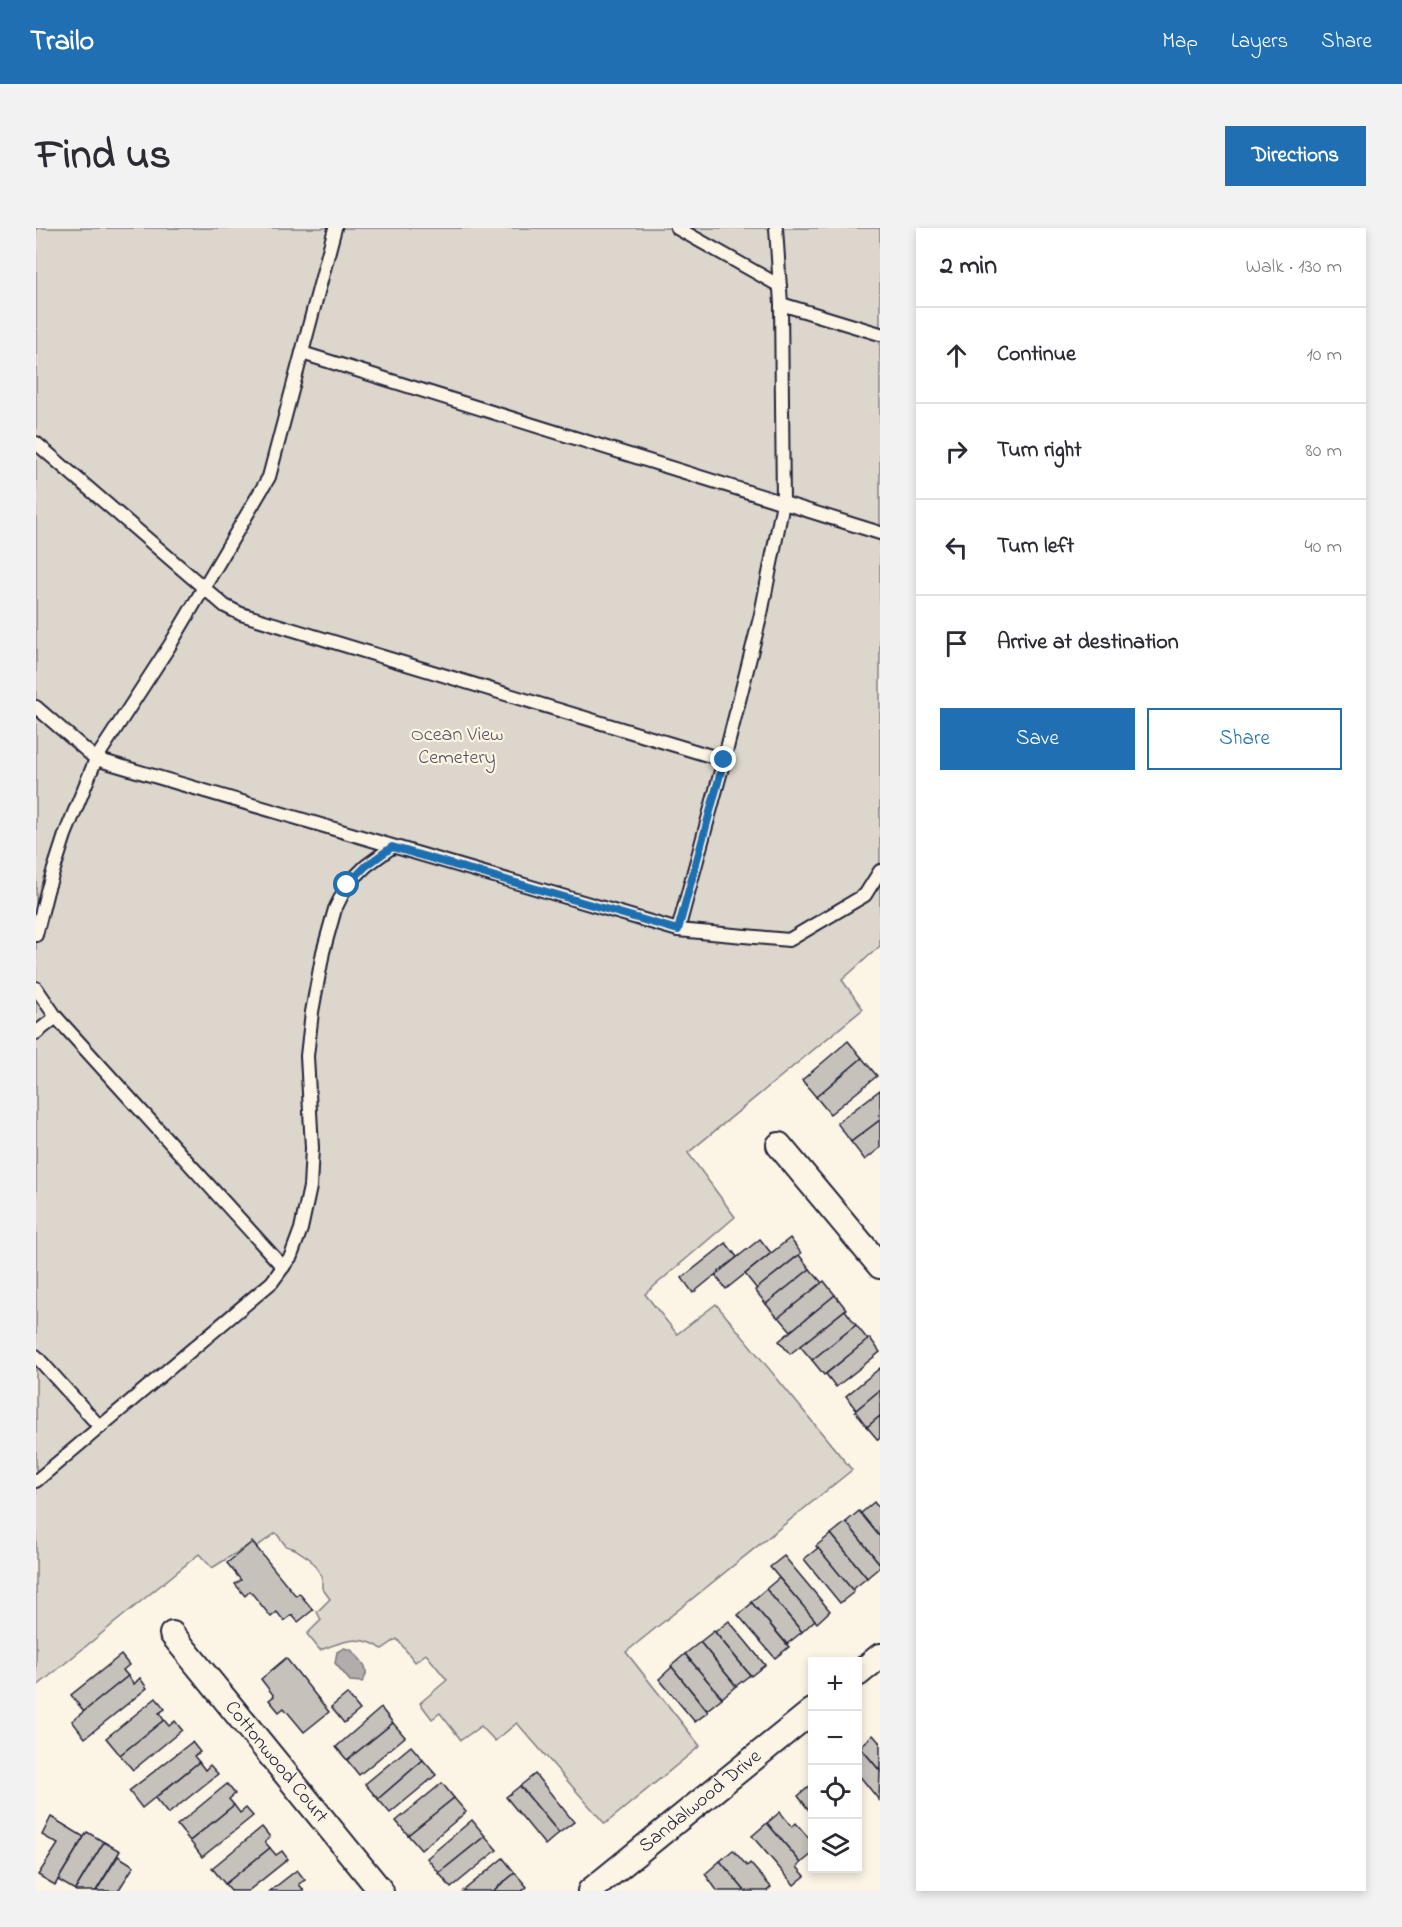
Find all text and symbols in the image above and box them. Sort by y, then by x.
text: Trailo [30,22,94,63]
text: Map [1162,27,1198,57]
text: Layers [1231,27,1288,57]
text: Share [1321,27,1372,57]
text: Find us [36,126,171,187]
button: Directions [1225,126,1366,186]
text: 2 min [940,248,997,286]
text: Walk · 130 m [1246,253,1342,282]
icon: ahead [940,339,973,372]
text: Continue [997,339,1076,371]
text: 10 m [1306,341,1342,370]
icon: right [940,435,973,468]
text: Turn right [997,435,1082,467]
text: 80 m [1305,437,1342,466]
icon: left [940,531,973,564]
text: Turn left [997,531,1074,563]
text: 40 m [1305,533,1342,562]
icon: arrive [940,627,973,660]
text: Arrive at destination [997,627,1179,659]
button: Save [940,708,1135,770]
button: Share [1147,708,1342,770]
park label: Ocean View Cemetery [411,721,503,773]
route end [710,746,736,772]
route start [333,871,359,897]
map controls [808,1657,862,1873]
button: + [808,1657,862,1711]
street label: Cottonwood Court [217,1694,335,1830]
button: − [808,1711,862,1765]
street label: Sandalwood Drive [633,1743,768,1860]
button: locate [808,1765,862,1819]
button: layers [808,1819,862,1873]

